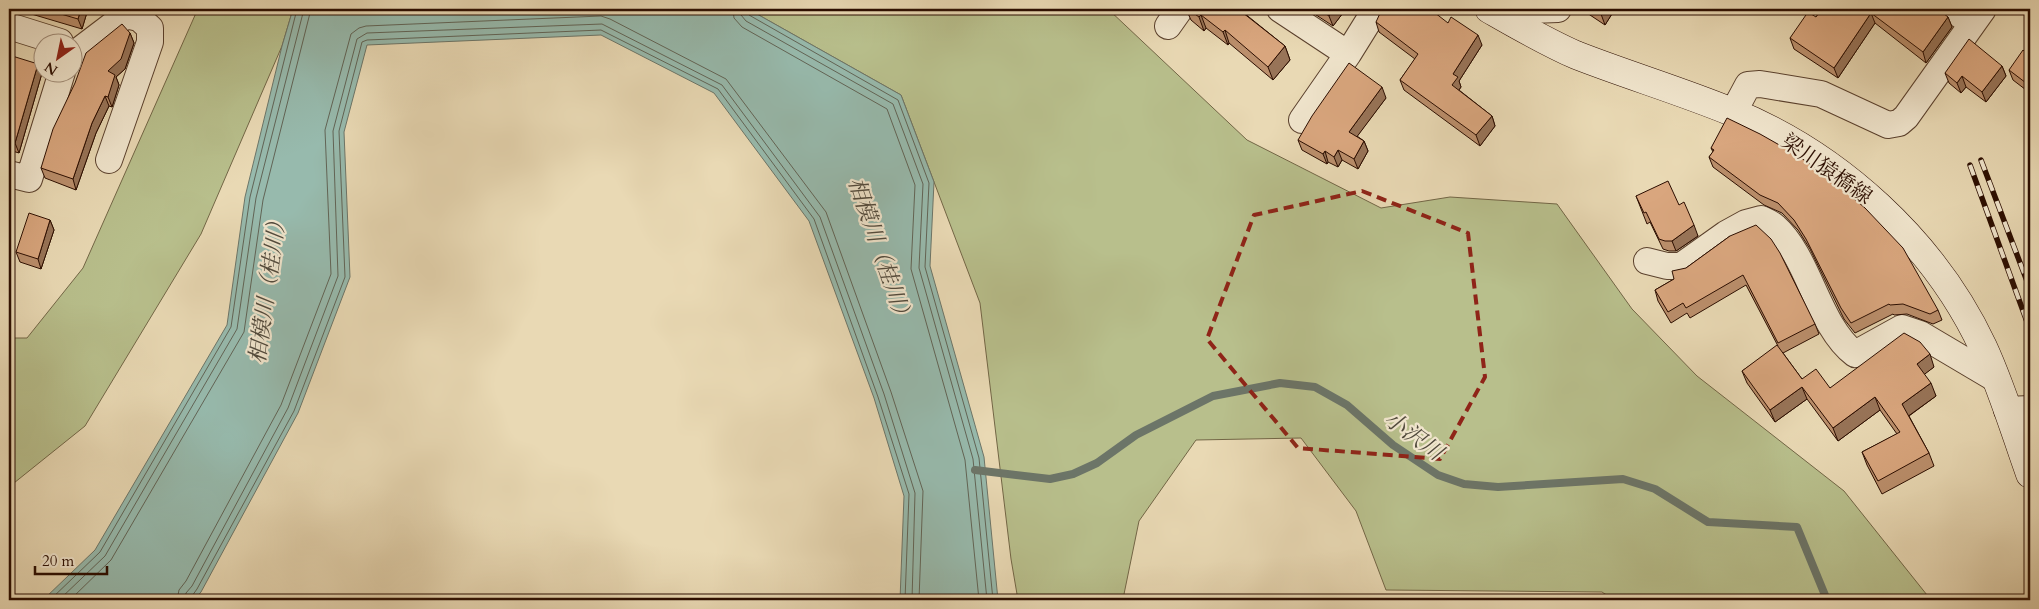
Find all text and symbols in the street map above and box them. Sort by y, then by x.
north arrow [32,32,82,82]
text: N [41,57,61,80]
street label: 梁川猿橋線 [1775,127,1878,211]
water label: 相模川（桂川） [841,174,919,329]
water label: 相模川（桂川） [242,209,294,365]
water label: 小沢川 [1378,404,1451,469]
scale bar [35,544,108,576]
text: 20 m [42,551,74,571]

